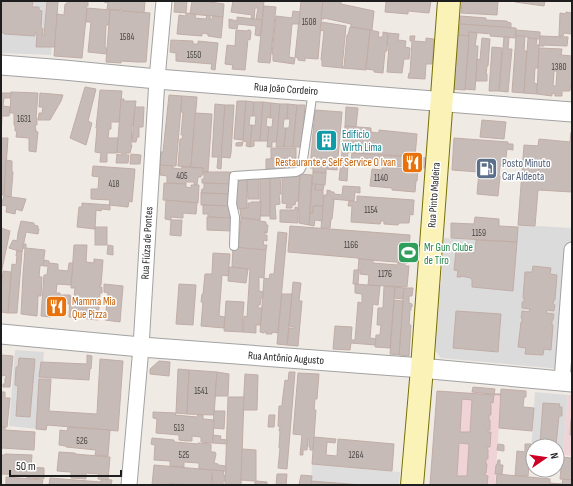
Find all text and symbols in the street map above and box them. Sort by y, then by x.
house number: 1508 [302,17,316,28]
house number: 1584 [120,32,135,43]
house number: 1550 [187,50,201,61]
house number: 1380 [552,62,566,73]
street label: Rua João Cordeiro [253,80,319,98]
house number: 1631 [17,114,32,125]
building icon: Edifício Wirth Lima [313,127,339,153]
place label: Edifício Wirth Lima [342,128,382,154]
restaurant icon: Restaurante e Self Service O Ivan [399,149,425,175]
place label: Restaurante e Self Service O Ivan [275,156,396,169]
fuel station icon: Posto Minuto Car Aldeota [474,156,500,182]
place label: Posto Minuto Car Aldeota [502,157,551,183]
street label: Rua Pinto Madeira [425,162,443,228]
house number: 405 [176,171,188,182]
house number: 1140 [374,173,388,184]
house number: 418 [109,179,119,190]
house number: 1154 [364,205,378,216]
street label: Rua Fiúza de Pontes [139,206,155,280]
house number: 1159 [472,228,486,239]
house number: 1166 [344,240,358,251]
sports icon: Mr Gun Clube de Tiro [396,240,422,266]
place label: Mr Gun Clube de Tiro [424,241,473,267]
house number: 1176 [378,269,392,280]
restaurant icon: Mamma Mia Que Pizza [43,294,69,320]
place label: Mamma Mia Que Pizza [72,295,116,321]
street label: Rua Antônio Augusto [247,349,325,367]
house number: 1541 [194,386,209,397]
house number: 513 [174,423,184,434]
house number: 526 [76,436,88,447]
north arrow [525,438,565,478]
house number: 525 [179,450,190,461]
house number: 1264 [349,450,364,461]
scale bar [10,452,121,478]
text: N [547,452,561,460]
text: 50 m [16,459,36,474]

